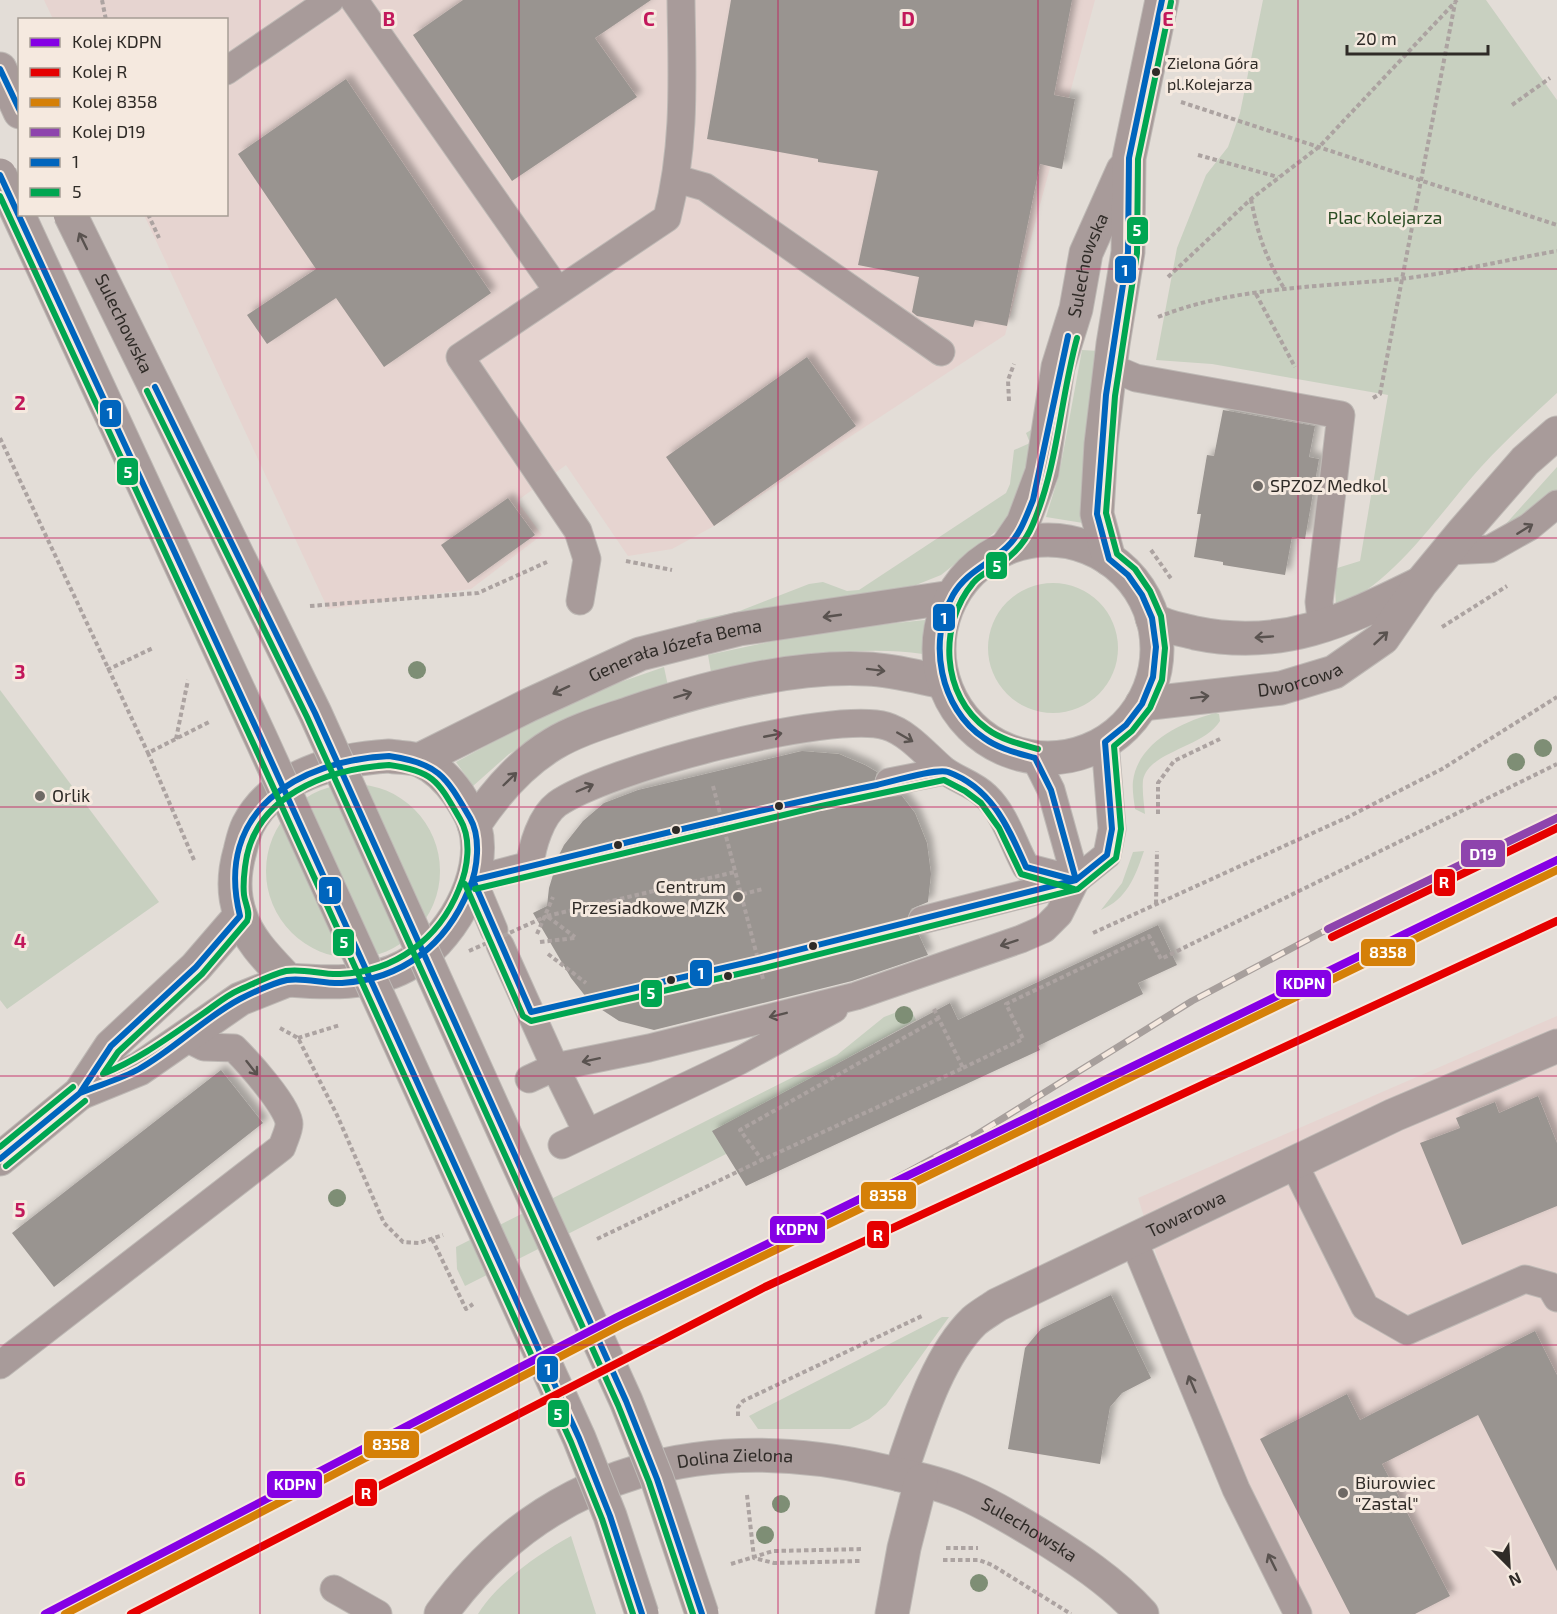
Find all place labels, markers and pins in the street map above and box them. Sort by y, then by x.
place label: Zielona Góra pl.Kolejarza [1167,53,1258,94]
marker: Zielona Góra pl.Kolejarza [1150,66,1162,78]
place label: SPZOZ Medkol [1270,474,1388,496]
marker: SPZOZ Medkol [1251,479,1265,493]
place label: Orlik [52,784,90,806]
marker: Orlik [33,789,47,803]
unlabelled marker [773,800,785,812]
unlabelled marker [670,824,682,836]
unlabelled marker [612,839,624,851]
place label: Centrum Przesiadkowe MZK [571,875,726,918]
marker: Centrum Przesiadkowe MZK [731,890,745,904]
unlabelled marker [807,940,819,952]
unlabelled marker [722,970,734,982]
unlabelled marker [665,974,677,986]
place label: Biurowiec "Zastal" [1355,1471,1436,1514]
marker: Biurowiec "Zastal" [1336,1486,1350,1500]

